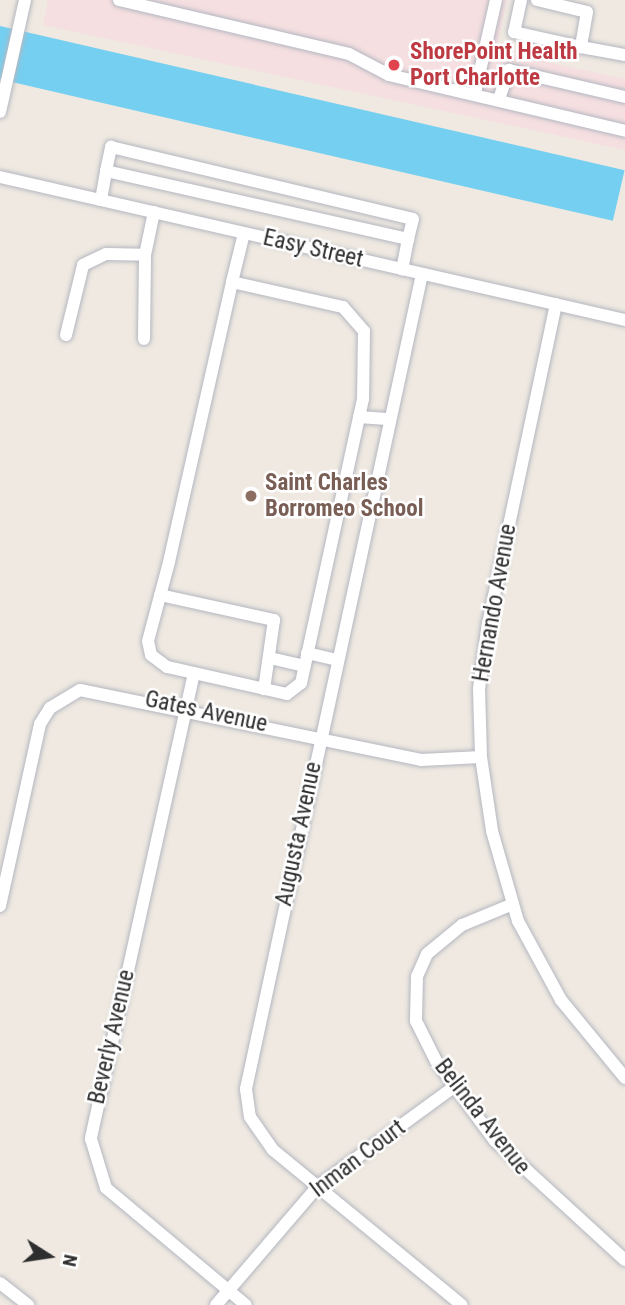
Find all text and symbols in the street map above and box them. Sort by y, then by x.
place label: ShorePoint Health Port Charlotte [410,38,578,92]
marker: ShorePoint Health Port Charlotte [384,55,404,75]
street label: Easy Street [260,224,366,274]
place label: Saint Charles Borromeo School [265,469,423,523]
marker: Saint Charles Borromeo School [243,488,259,504]
street label: Hernando Avenue [468,522,522,684]
street label: Gates Avenue [142,686,270,738]
street label: Augusta Avenue [270,759,328,909]
street label: Beverly Avenue [83,967,141,1107]
street label: Belinda Avenue [428,1054,536,1180]
street label: Inman Court [305,1114,411,1204]
north arrow [14,1221,84,1291]
text: N [58,1252,82,1269]

